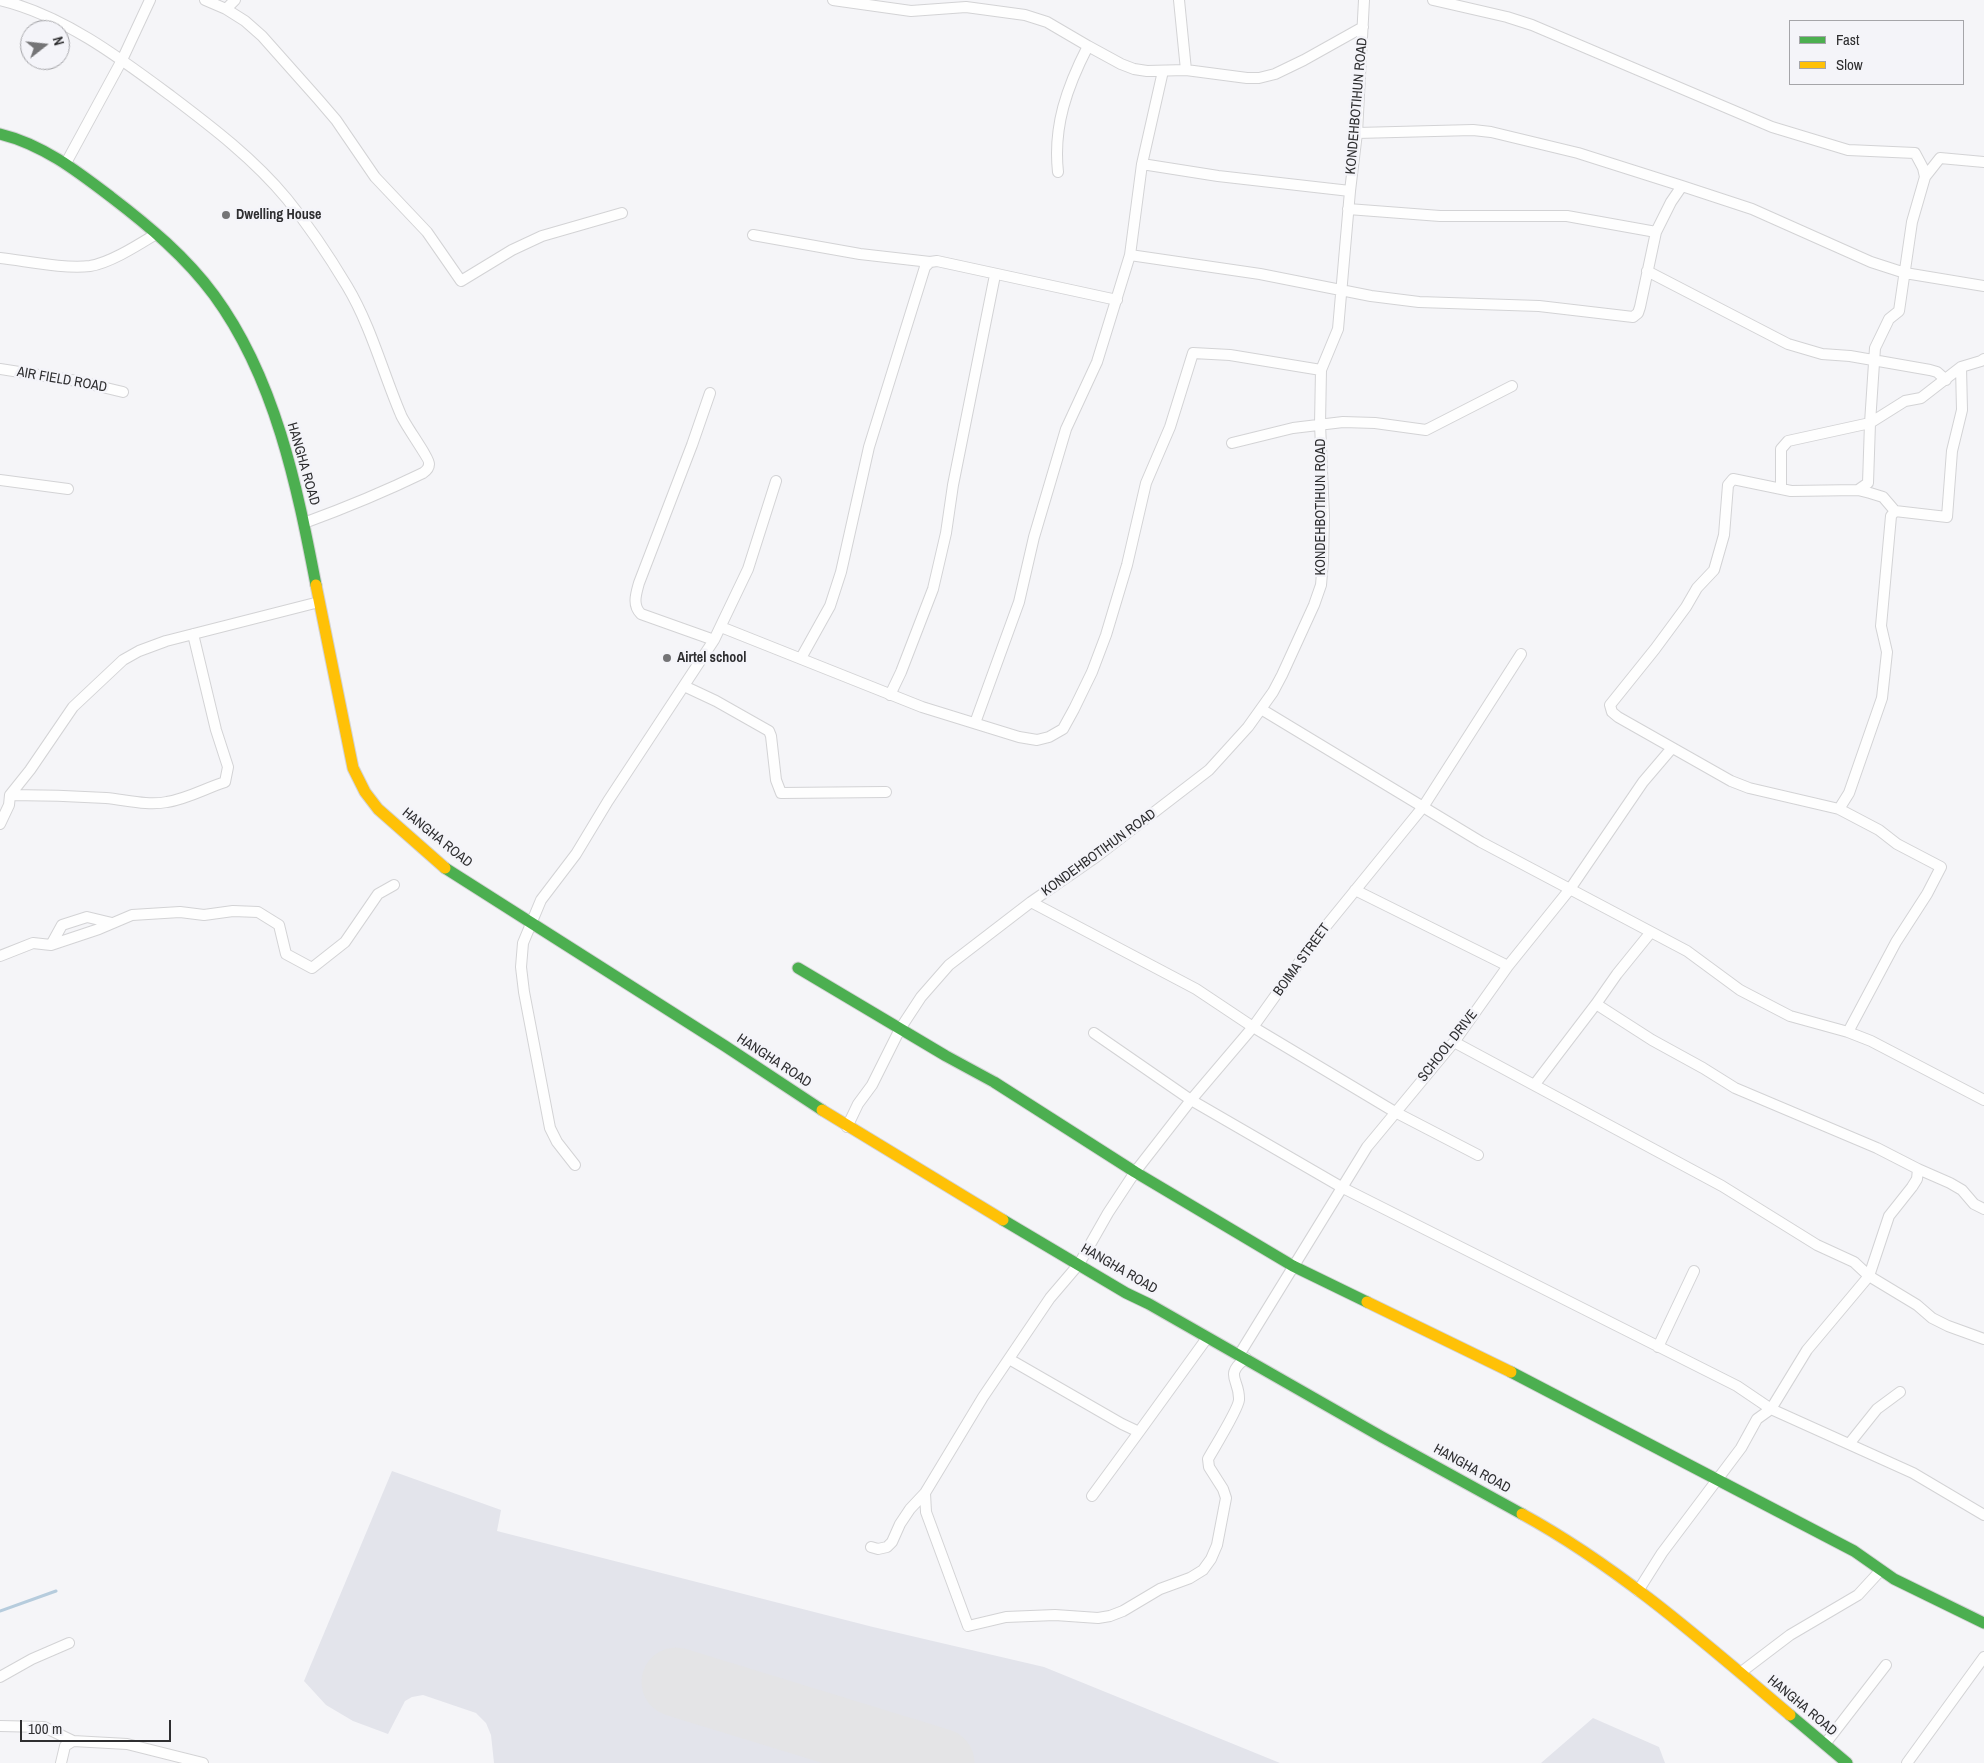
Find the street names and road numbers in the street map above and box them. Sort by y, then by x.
street label: KONDEHBOTIHUN ROAD [1343,37,1371,175]
street label: AIR FIELD ROAD [16,364,108,396]
street label: HANGHA ROAD [283,421,323,507]
street label: KONDEHBOTIHUN ROAD [1313,438,1329,576]
street label: HANGHA ROAD [399,805,475,871]
street label: KONDEHBOTIHUN ROAD [1039,806,1159,900]
street label: BOIMA STREET [1270,920,1334,1000]
street label: SCHOOL DRIVE [1415,1007,1481,1085]
street label: HANGHA ROAD [734,1031,814,1091]
street label: HANGHA ROAD [1078,1240,1160,1298]
street label: HANGHA ROAD [1431,1441,1513,1497]
street label: HANGHA ROAD [1764,1672,1840,1740]

